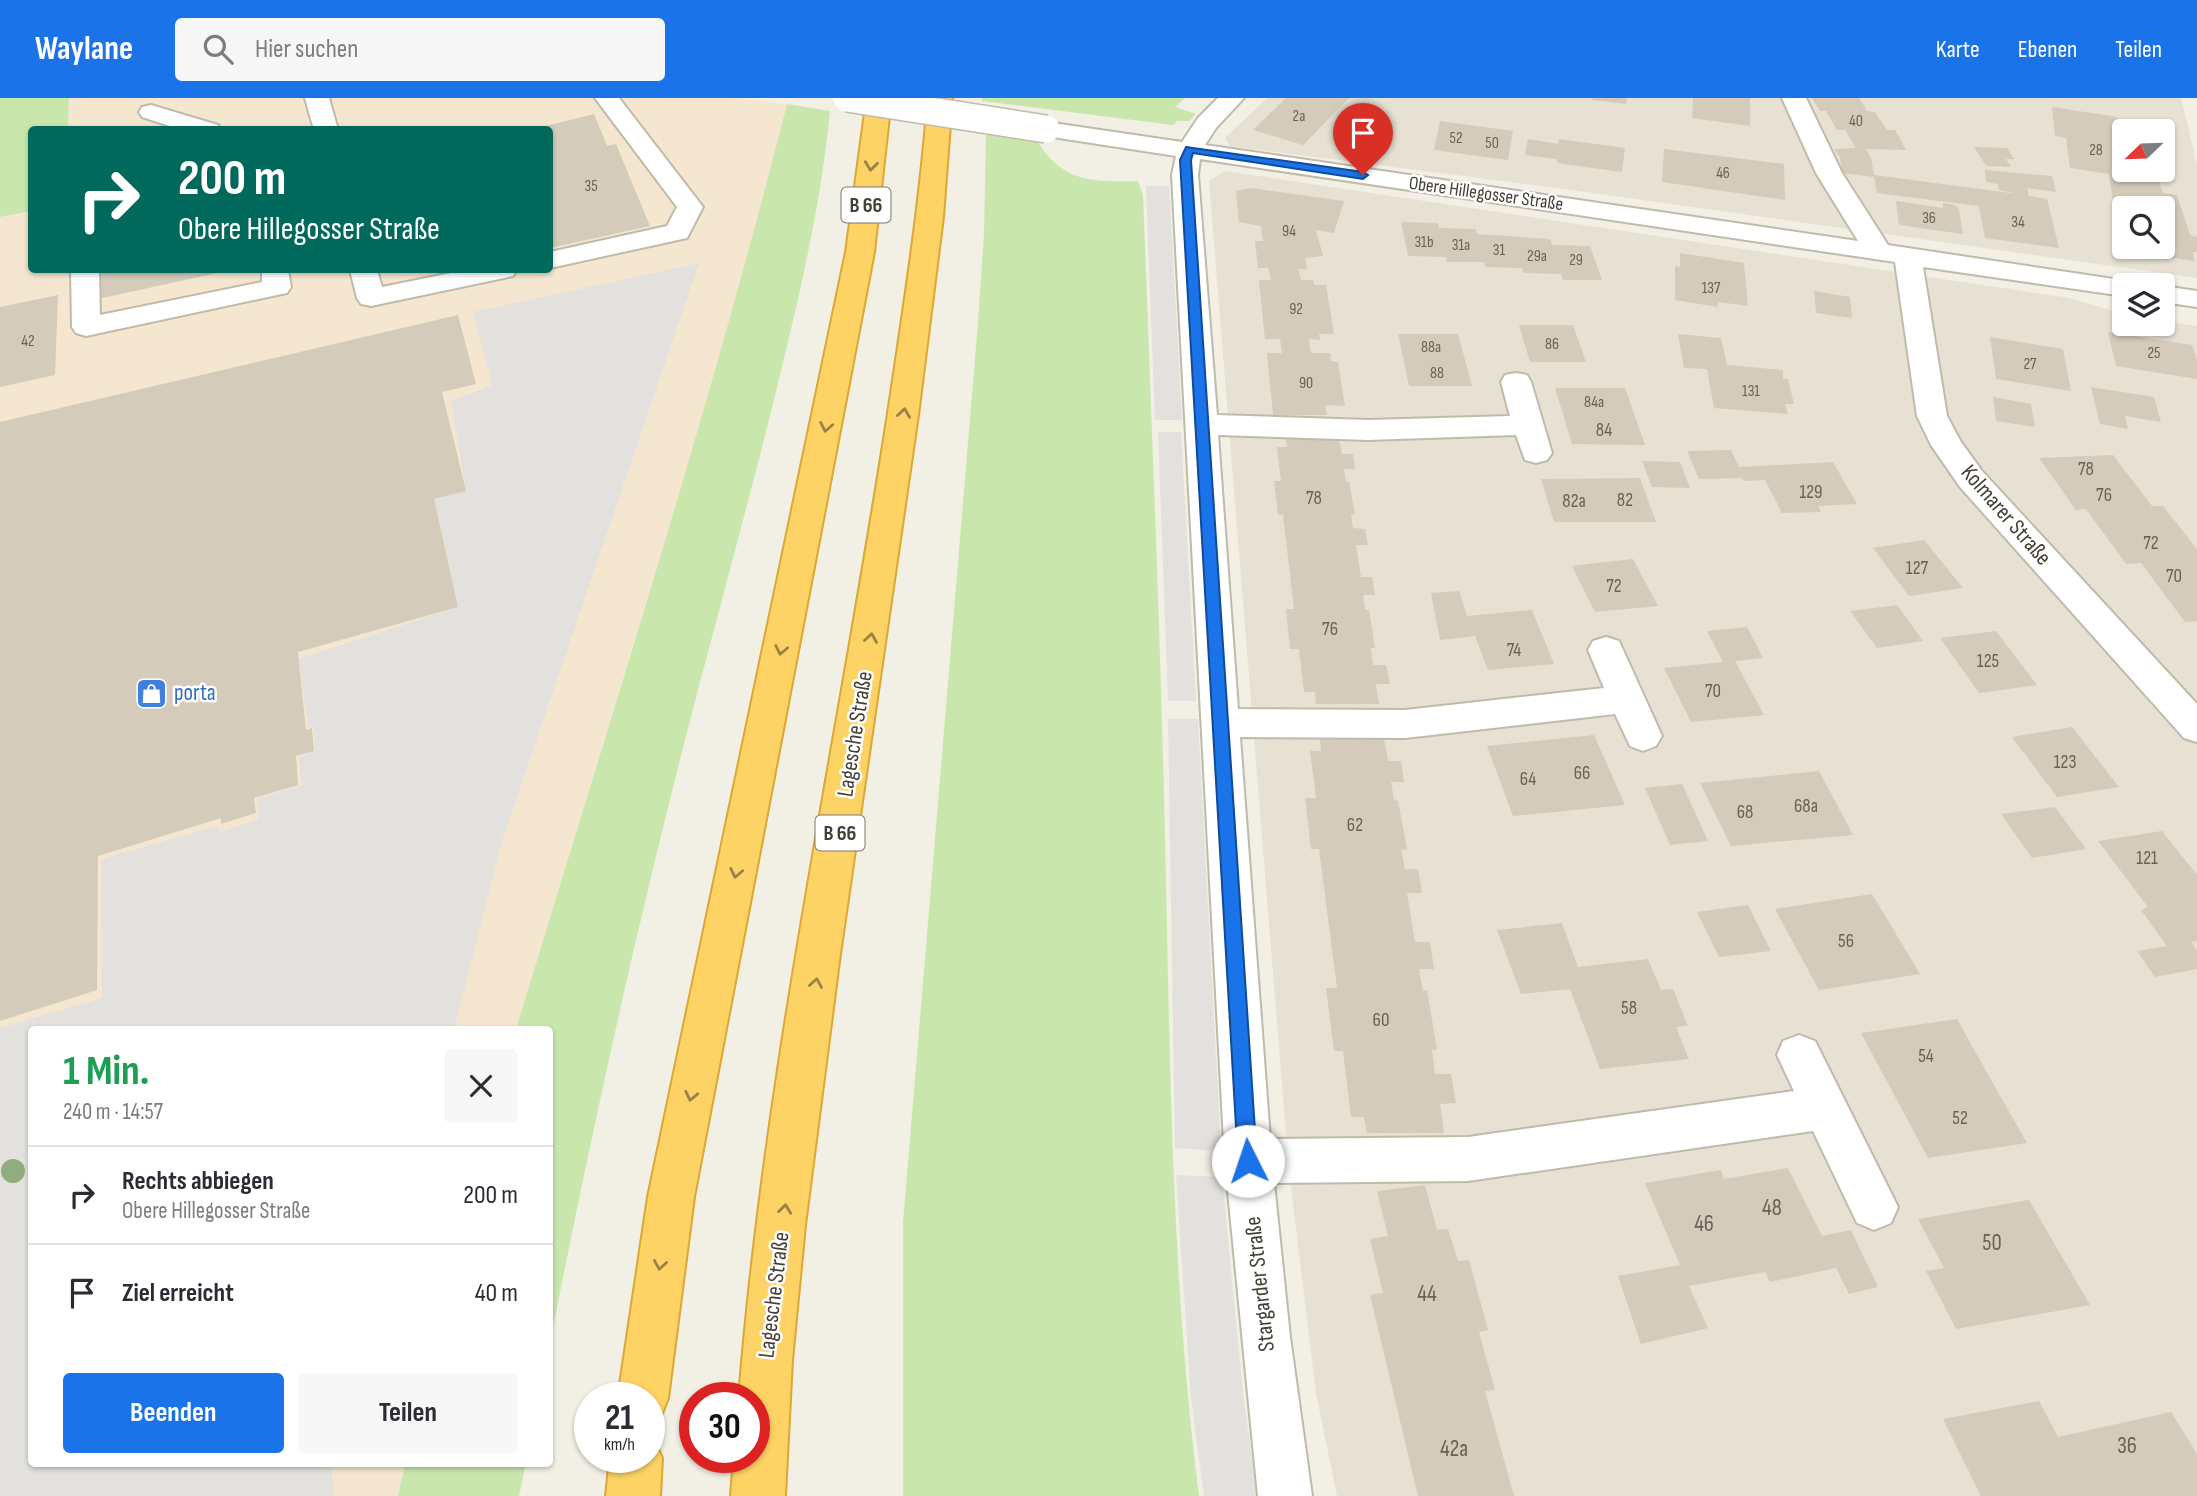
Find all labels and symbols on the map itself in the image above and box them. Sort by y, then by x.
pin [1333,103,1393,175]
house number: 2a [1293,107,1305,126]
house number: 40 [1849,112,1863,131]
north arrow [2112,119,2175,182]
house number: 52 [1449,129,1463,148]
house number: 50 [1485,134,1499,153]
house number: 28 [2089,141,2103,160]
one-way arrow [863,160,878,172]
house number: 46 [1716,164,1730,183]
street label: Obere Hillegosser Straße [1407,172,1565,216]
house number: 35 [584,177,598,196]
road number: B 66 [842,188,890,222]
house number: 36 [1922,209,1936,228]
house number: 34 [2011,213,2025,232]
house number: 94 [1282,222,1296,241]
house number: 31b [1414,233,1434,252]
house number: 31a [1452,236,1470,255]
house number: 31 [1493,241,1506,260]
house number: 29a [1527,247,1547,266]
house number: 29 [1569,251,1583,270]
house number: 137 [1702,279,1721,298]
house number: 92 [1289,300,1303,319]
house number: 42 [21,332,35,351]
house number: 86 [1545,335,1559,354]
house number: 88a [1421,338,1441,357]
house number: 25 [2147,344,2161,363]
house number: 27 [2023,355,2037,374]
house number: 88 [1430,364,1444,383]
house number: 90 [1299,374,1313,393]
house number: 131 [1742,382,1760,401]
house number: 84a [1584,393,1604,412]
one-way arrow [896,407,911,418]
house number: 84 [1596,419,1612,442]
one-way arrow [820,421,835,433]
house number: 78 [2078,458,2094,481]
street label: Kolmarer Straße [1955,459,2057,571]
house number: 129 [1799,481,1823,504]
house number: 76 [2096,484,2112,507]
house number: 78 [1306,487,1322,510]
house number: 82 [1617,489,1633,512]
house number: 82a [1562,490,1586,513]
house number: 72 [2143,532,2159,555]
house number: 127 [1906,557,1929,580]
house number: 70 [2166,565,2182,588]
house number: 72 [1606,575,1622,598]
house number: 76 [1322,618,1338,641]
one-way arrow [863,632,878,644]
house number: 74 [1507,639,1521,662]
one-way arrow [775,644,790,656]
house number: 125 [1977,650,1999,673]
street label: Lagesche Straße [831,669,879,799]
shop icon: porta [134,676,168,710]
place label: porta [174,679,216,707]
house number: 70 [1705,680,1721,703]
house number: 123 [2054,751,2076,774]
house number: 66 [1574,762,1590,785]
house number: 64 [1520,768,1536,791]
house number: 68a [1794,795,1818,818]
house number: 68 [1737,801,1753,824]
house number: 62 [1347,814,1363,837]
road number: B 66 [816,816,864,850]
house number: 121 [2136,847,2158,870]
one-way arrow [730,867,745,879]
house number: 56 [1838,930,1854,953]
one-way arrow [808,977,823,989]
house number: 58 [1621,997,1637,1020]
house number: 60 [1373,1009,1389,1032]
house number: 54 [1918,1045,1934,1068]
one-way arrow [685,1090,700,1102]
house number: 52 [1952,1107,1968,1130]
position arrow [1211,1124,1285,1198]
house number: 48 [1762,1194,1782,1222]
one-way arrow [777,1203,792,1215]
house number: 46 [1694,1210,1714,1238]
street label: Stargarder Straße [1239,1215,1281,1353]
house number: 50 [1982,1229,2002,1257]
street label: Lagesche Straße [752,1230,796,1360]
one-way arrow [653,1259,668,1271]
house number: 44 [1417,1280,1437,1308]
speed limit sign: 30 [679,1382,770,1473]
house number: 36 [2117,1432,2137,1460]
house number: 42a [1440,1435,1468,1463]

